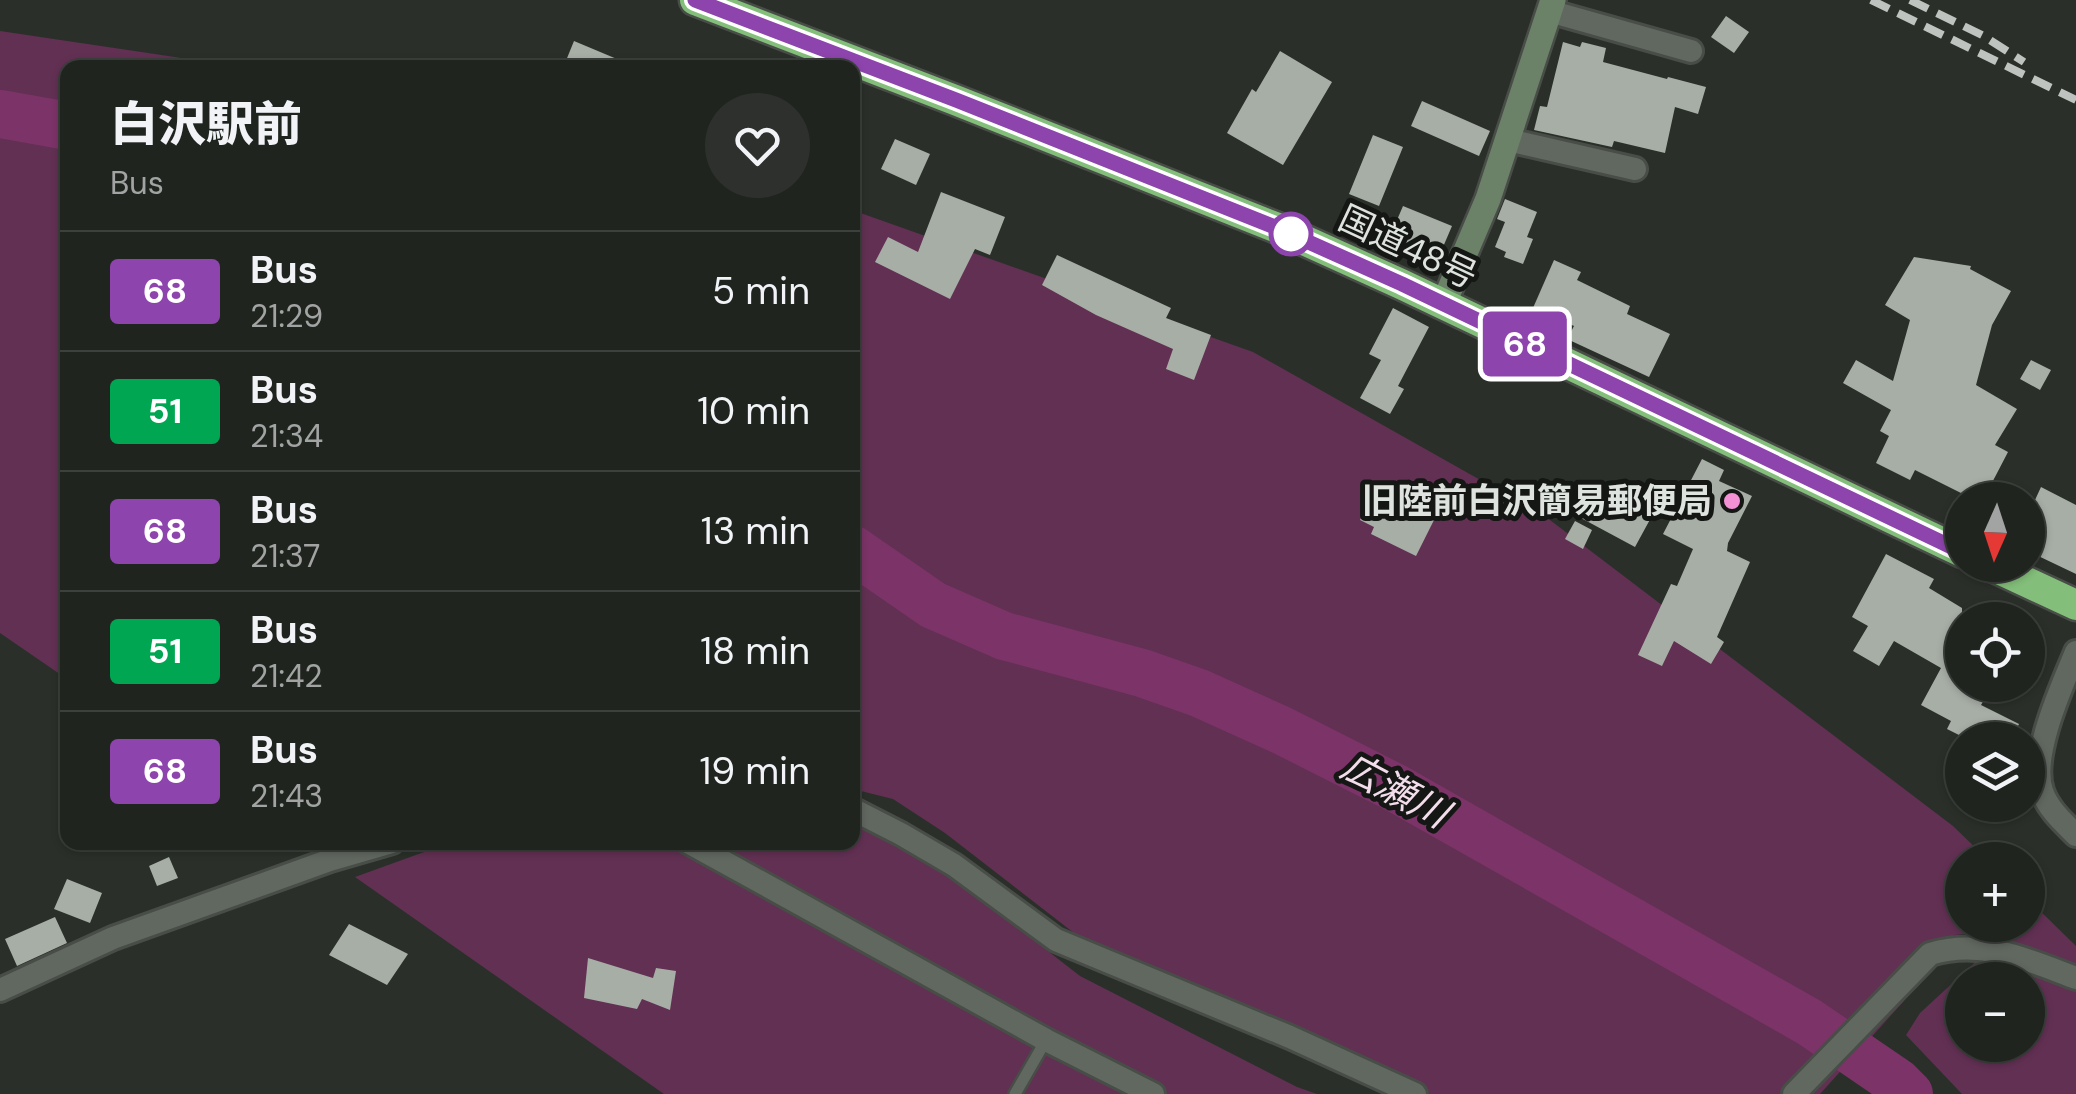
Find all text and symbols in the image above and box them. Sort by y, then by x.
text: 白沢駅前 [110,93,302,156]
button: heart [705,93,810,198]
text: Bus [110,162,164,204]
street label: 国道48号 [1331,195,1485,299]
unlabelled marker [1270,213,1312,255]
text: Bus [250,245,318,295]
text: 5 min [712,266,810,316]
text: 68 [143,268,187,314]
text: 21:29 [250,295,323,337]
line badge: 68 [1480,312,1570,376]
text: 68 [1503,321,1547,367]
text: Bus [250,365,318,415]
text: 10 min [697,386,810,436]
text: 51 [148,388,182,434]
text: 21:34 [250,415,323,457]
place label: 旧陸前白沢簡易郵便局 [1362,478,1712,524]
north arrow [1945,482,2045,582]
map controls [1945,482,2045,1062]
text: Bus [250,485,318,535]
marker: 旧陸前白沢簡易郵便局 [1721,490,1743,512]
text: 13 min [701,506,810,556]
text: 68 [143,508,187,554]
text: 21:37 [250,535,320,577]
button: locate [1945,602,2045,702]
text: Bus [250,605,318,655]
text: 18 min [700,626,810,676]
text: 51 [148,628,182,674]
text: 21:42 [250,655,323,697]
button: layers [1945,722,2045,822]
text: Bus [250,725,318,775]
water label: 広瀬川 [1333,741,1461,841]
text: 19 min [699,746,810,796]
text: 68 [143,748,187,794]
text: 21:43 [250,775,323,817]
button: + [1945,842,2045,942]
button: − [1945,962,2045,1062]

